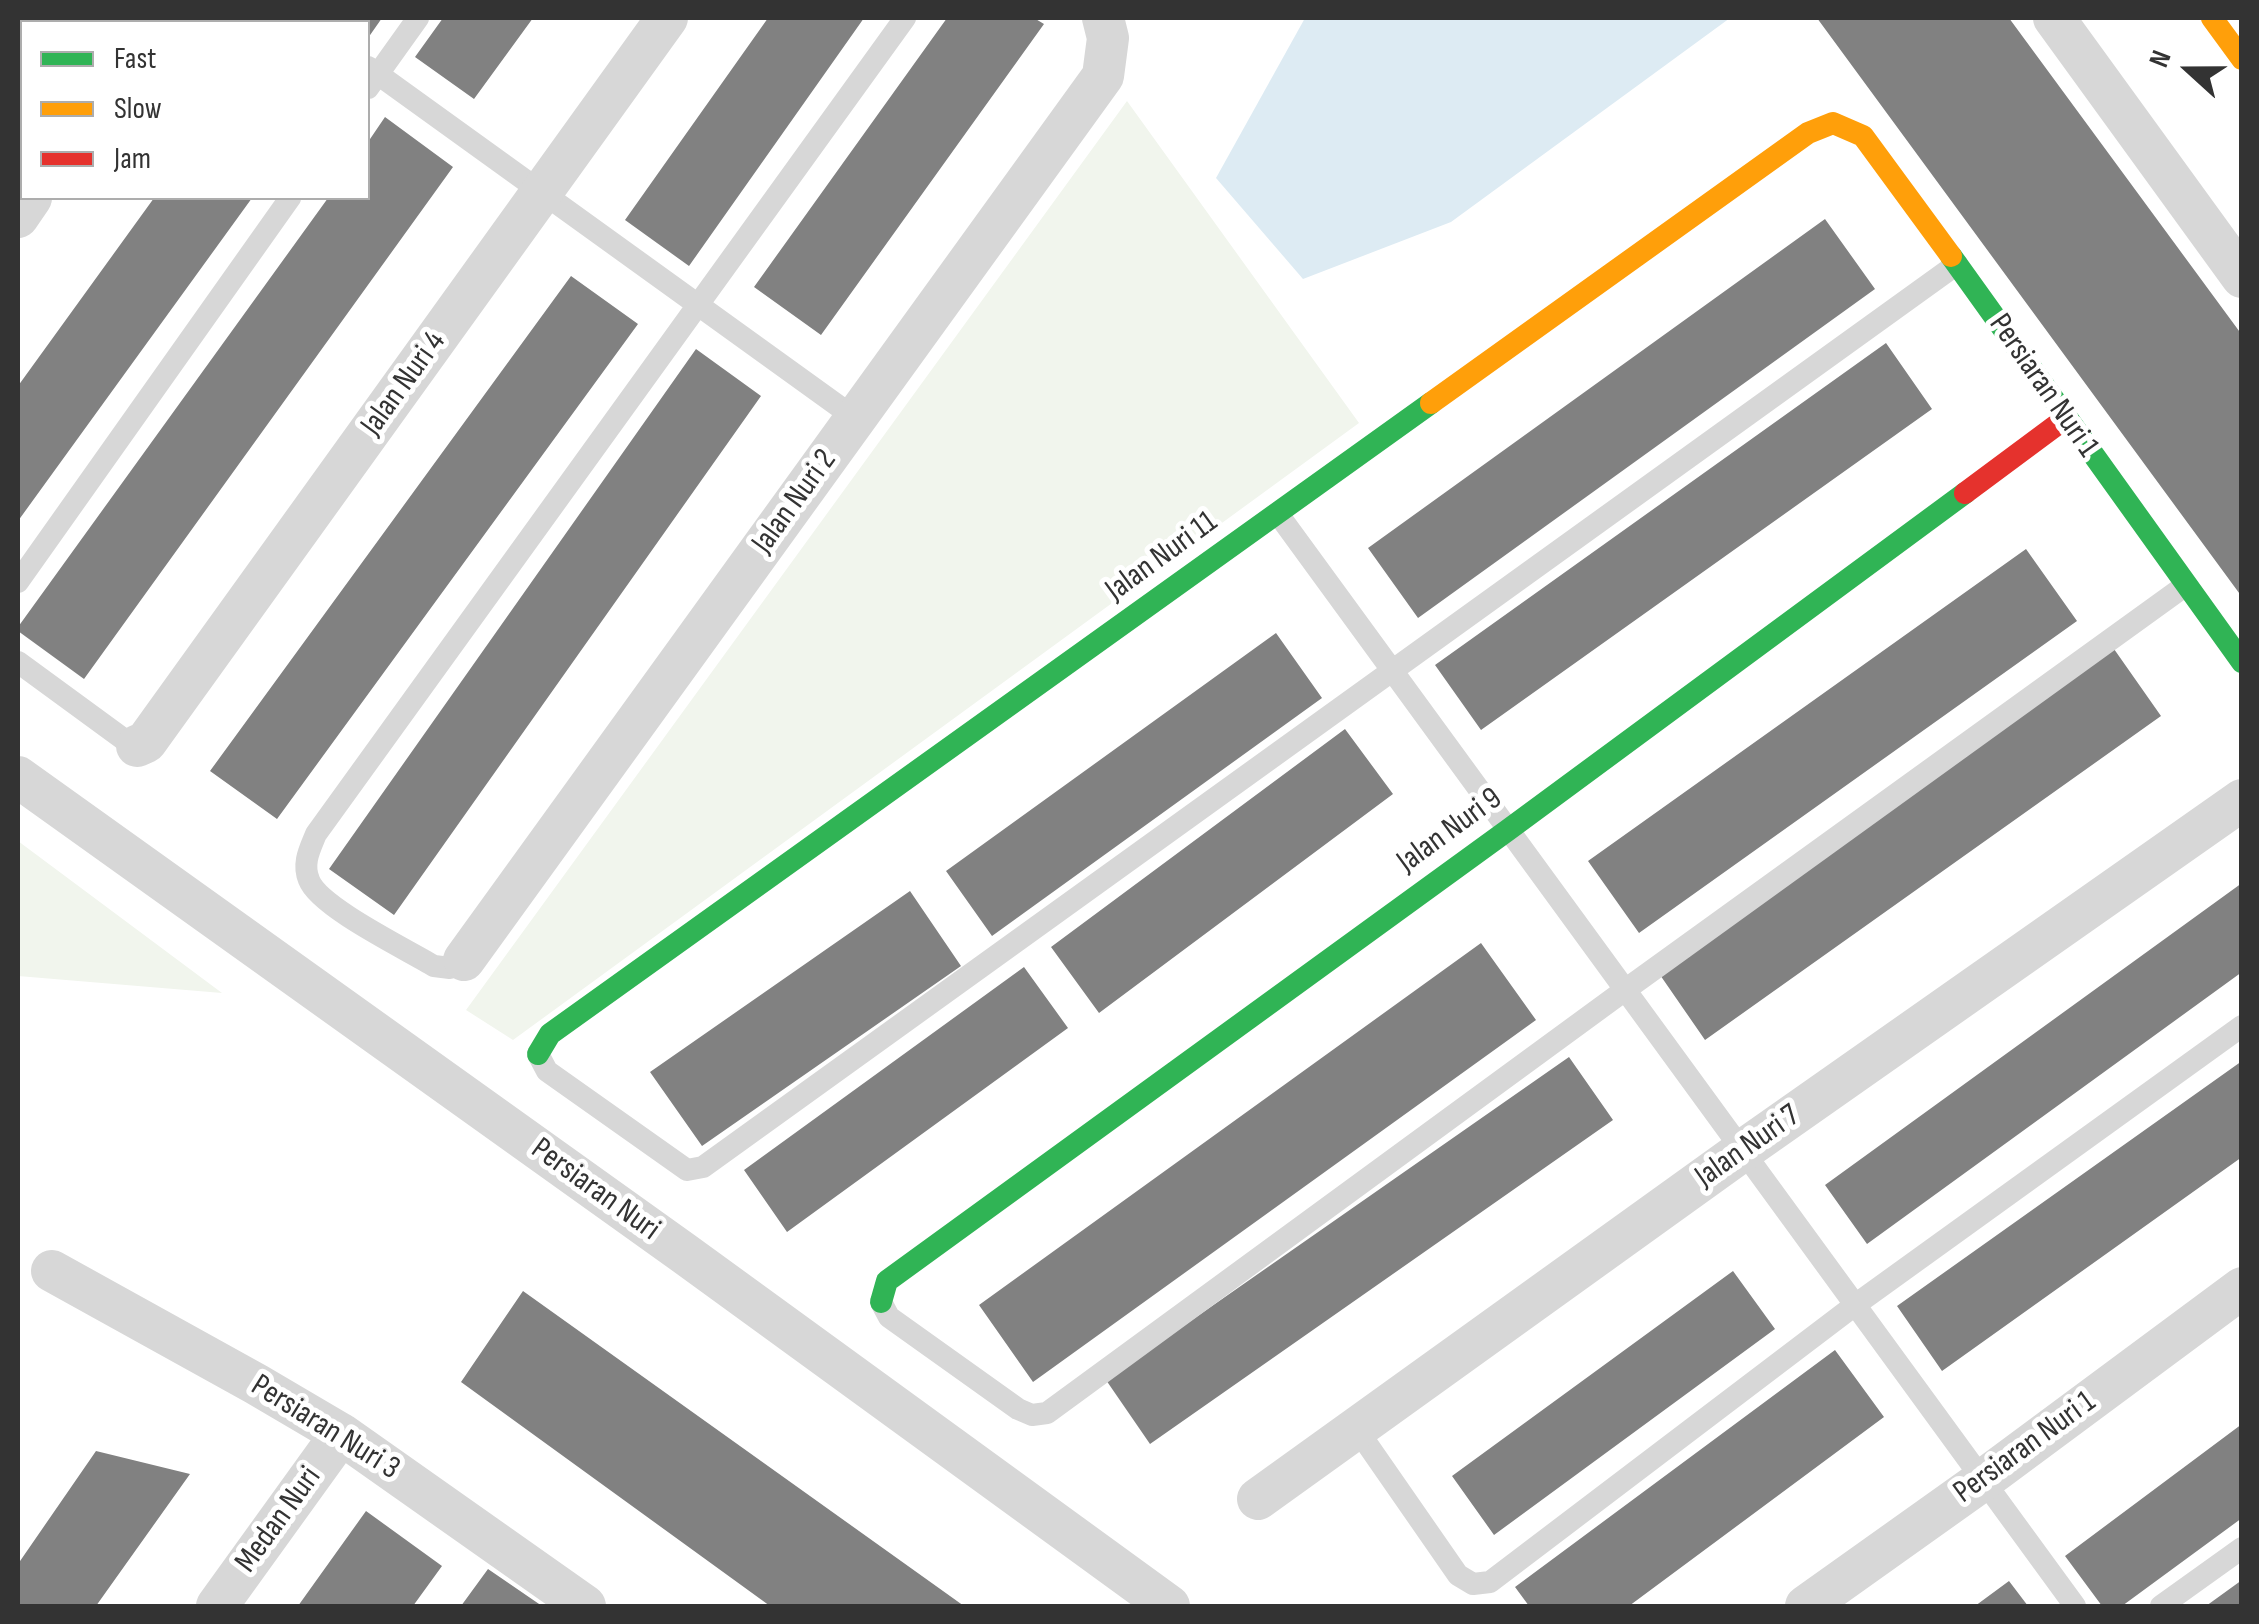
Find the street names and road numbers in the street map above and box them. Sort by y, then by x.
street label: Persiaran Nuri 1 [1980,307,2106,465]
street label: Jalan Nuri 4 [353,324,455,444]
street label: Jalan Nuri 2 [744,443,846,561]
street label: Jalan Nuri 11 [1099,504,1225,610]
street label: Jalan Nuri 9 [1390,780,1510,882]
street label: Jalan Nuri 7 [1688,1097,1808,1197]
street label: Persiaran Nuri [523,1131,667,1249]
street label: Persiaran Nuri 3 [244,1367,406,1489]
street label: Persiaran Nuri 1 [1947,1384,2103,1512]
street label: Medan Nuri [228,1460,330,1580]

